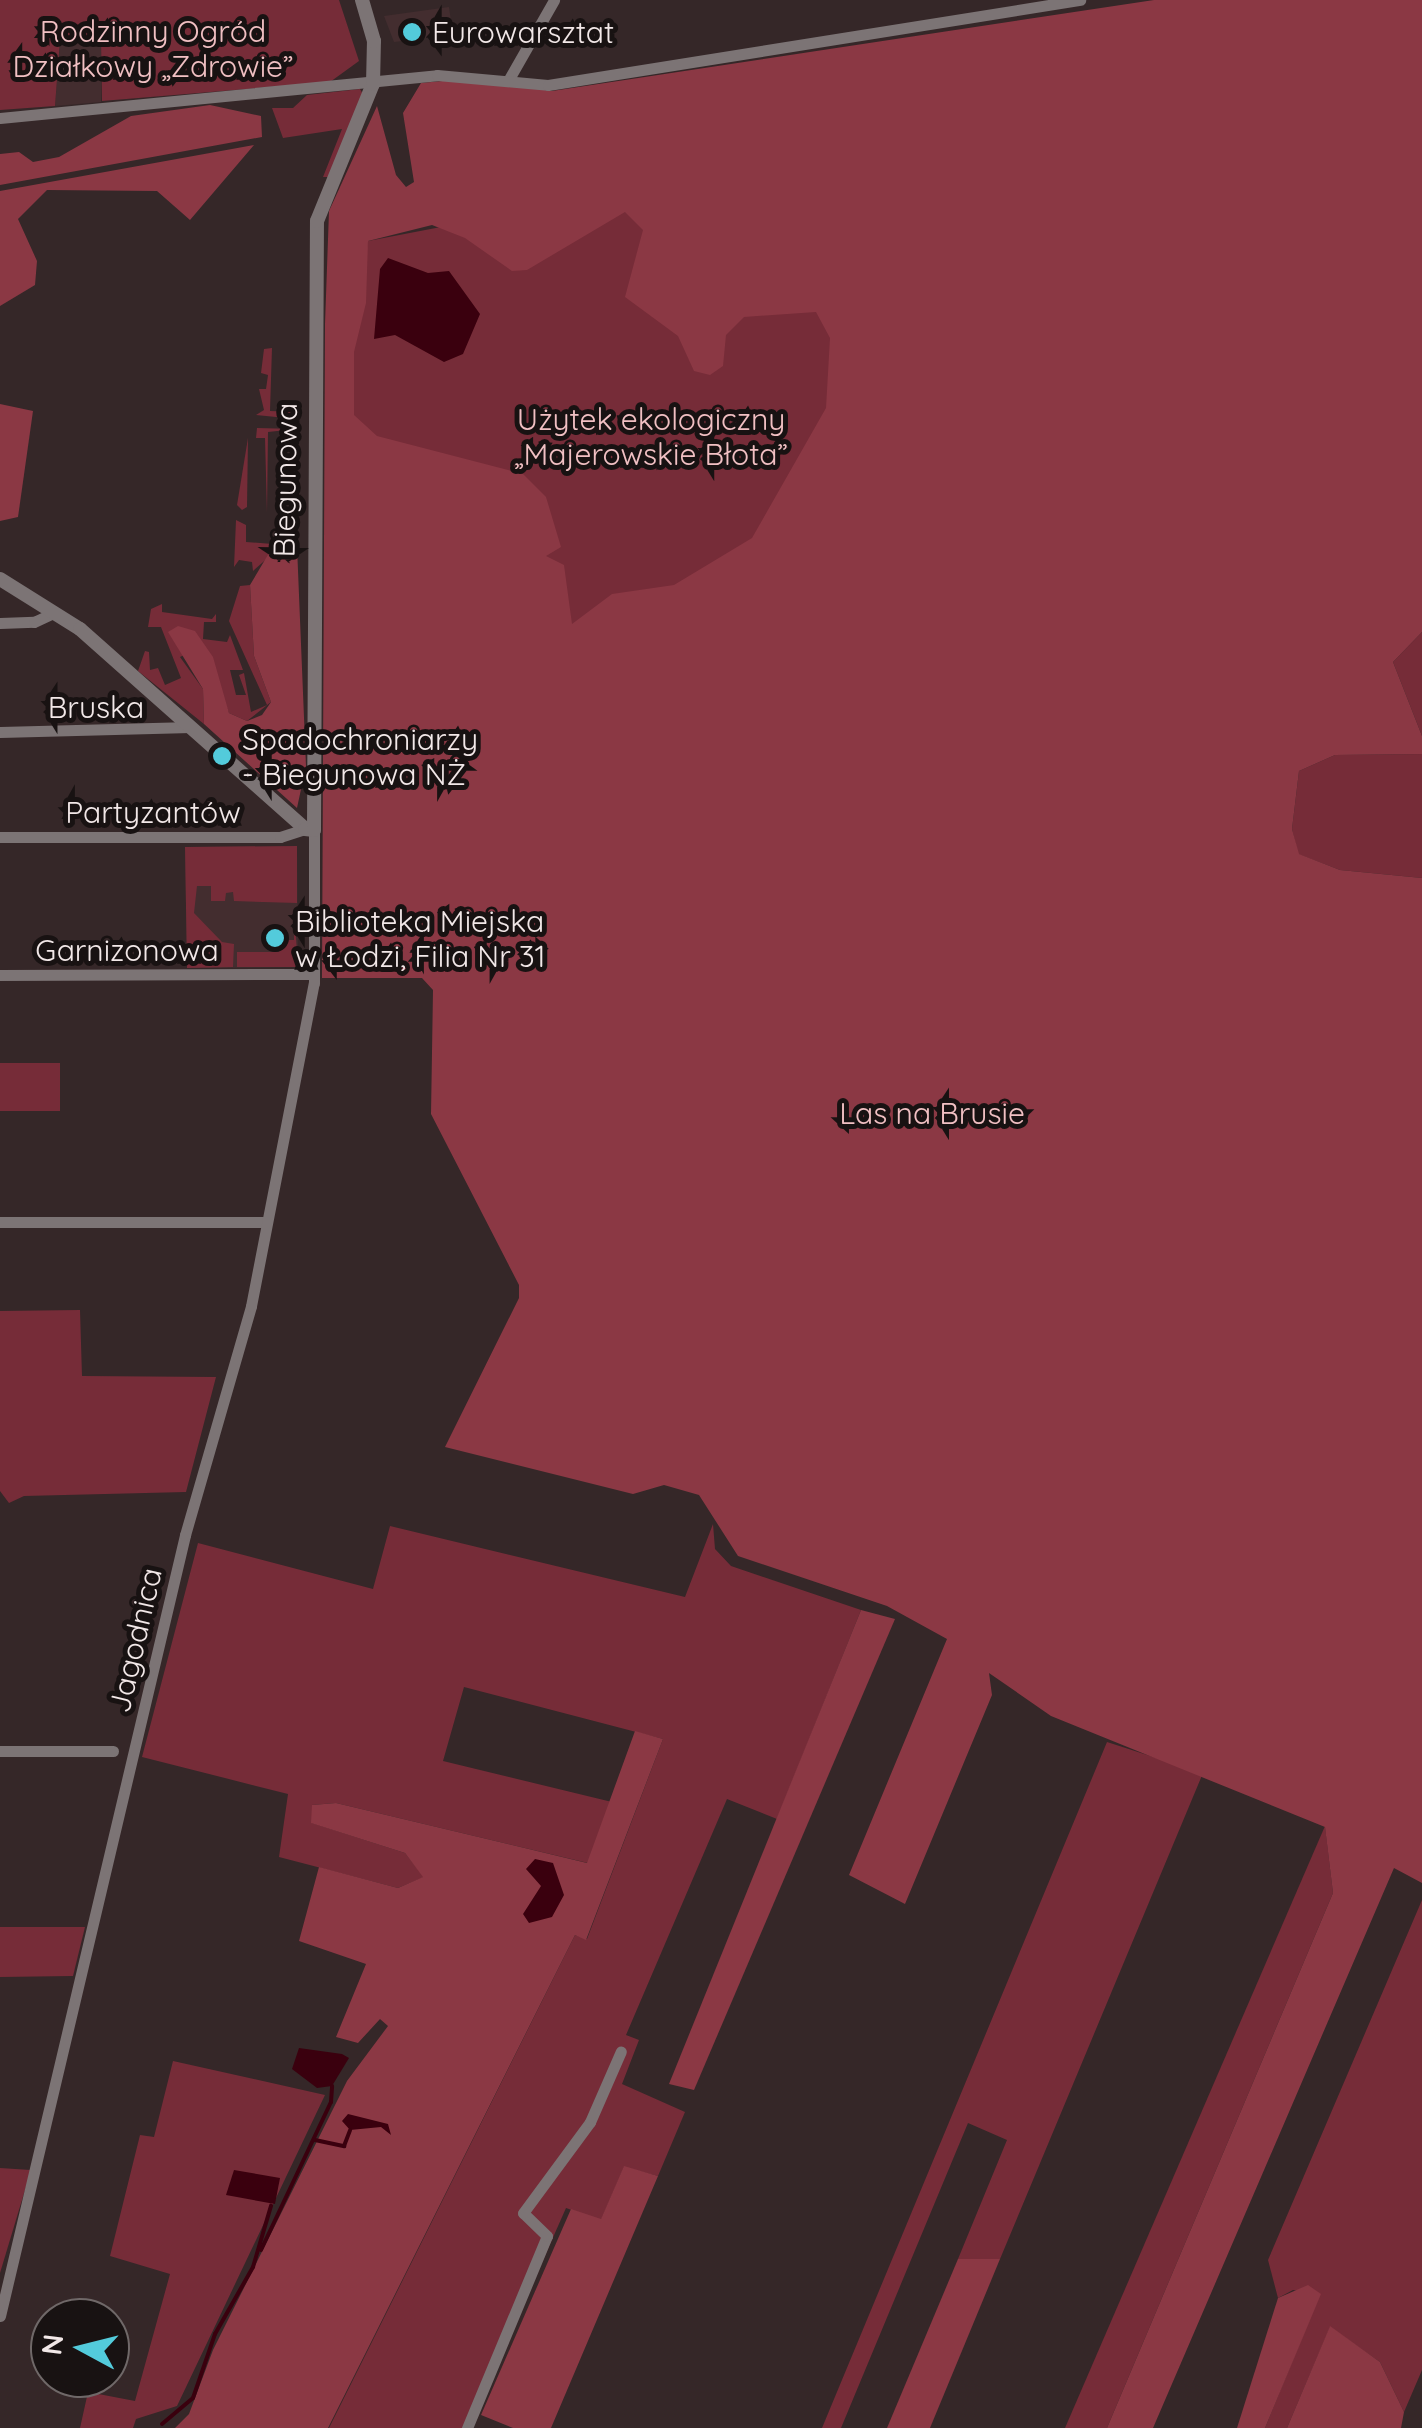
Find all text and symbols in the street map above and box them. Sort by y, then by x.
park label: Rodzinny Ogród Działkowy „Zdrowie” [13,13,293,84]
place label: Eurowarsztat [432,14,614,50]
marker: Eurowarsztat [401,21,423,43]
park label: Użytek ekologiczny „Majerowskie Błota” [514,401,788,472]
street label: Biegunowa [266,402,304,558]
street label: Bruska [48,689,144,725]
place label: Spadochroniarzy - Biegunowa NŻ [242,721,478,792]
marker: Spadochroniarzy - Biegunowa NŻ [211,745,233,767]
street label: Partyzantów [65,794,241,830]
place label: Biblioteka Miejska w Łodzi, Filia Nr 31 [295,903,546,974]
marker: Biblioteka Miejska w Łodzi, Filia Nr 31 [264,927,286,949]
street label: Garnizonowa [35,932,219,968]
park label: Las na Brusie [839,1095,1025,1131]
street label: Jagodnica [101,1564,169,1716]
north arrow [30,2298,130,2398]
text: N [33,2332,70,2357]

